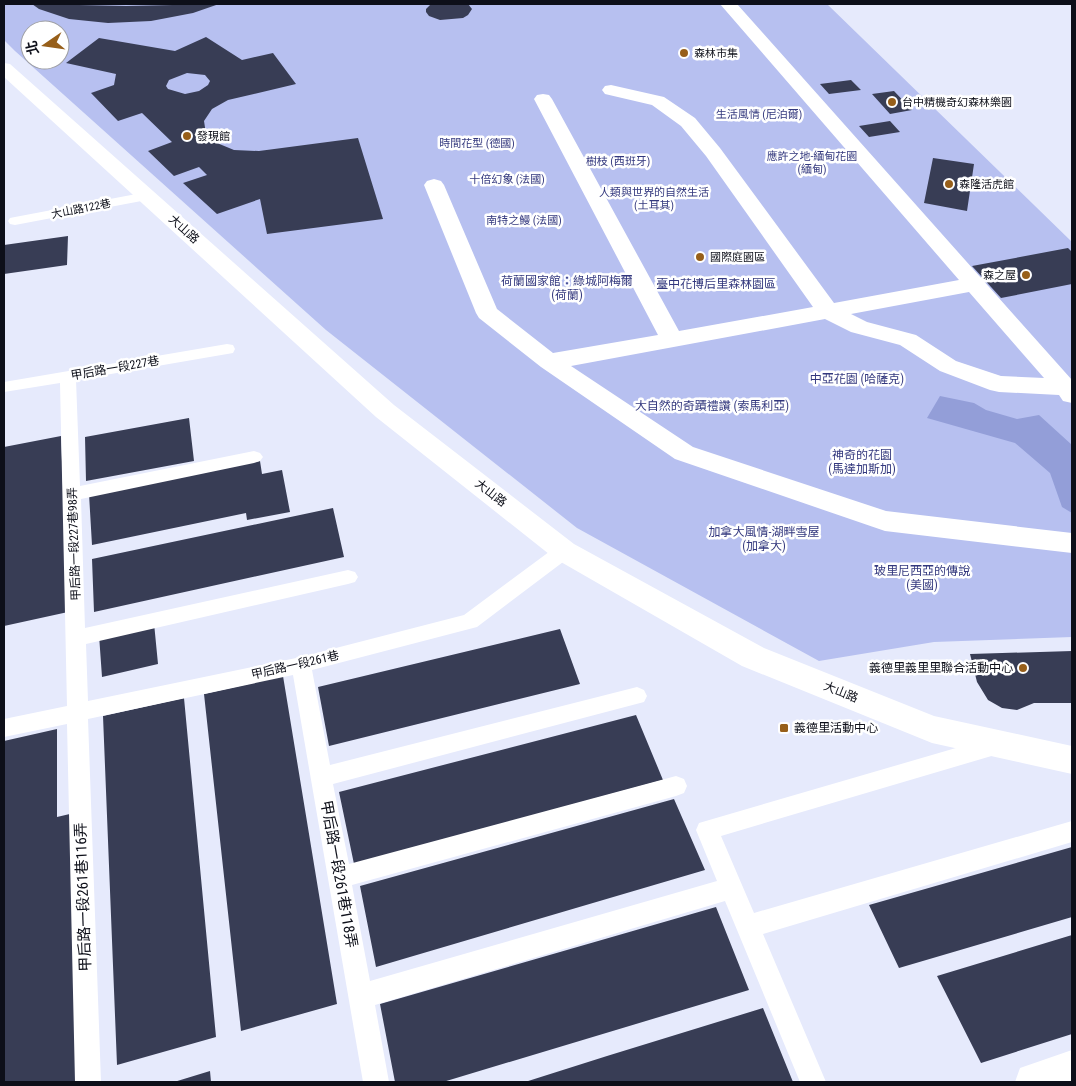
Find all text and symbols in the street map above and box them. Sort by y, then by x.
north arrow [20,20,70,70]
text: 北 [23,39,42,57]
marker: 森林市集 [678,47,690,59]
place label: 森林市集 [694,47,738,60]
marker: 台中精機奇幻森林樂園 [886,96,898,108]
place label: 台中精機奇幻森林樂園 [902,96,1012,109]
park label: 生活風情 (尼泊爾) [716,108,802,121]
marker: 發現館 [181,130,193,142]
place label: 發現館 [197,130,230,143]
park label: 時間花型 (德國) [439,137,515,150]
park label: 應許之地-緬甸花園 (緬甸) [767,150,857,176]
park label: 樹枝 (西班牙) [586,155,650,168]
park label: 十倍幻象 (法國) [469,173,545,186]
marker: 森隆活虎館 [943,178,955,190]
place label: 森隆活虎館 [959,178,1014,191]
park label: 人類與世界的自然生活 (土耳其) [599,186,709,212]
street label: 大山路122巷 [50,197,112,221]
street label: 大山路 [166,212,202,246]
park label: 南特之鰻 (法國) [486,214,562,227]
marker: 國際庭園區 [694,251,706,263]
place label: 國際庭園區 [710,251,765,264]
place label: 森之屋 [983,269,1016,282]
marker: 森之屋 [1020,269,1032,281]
park label: 荷蘭國家館：綠城阿梅爾 (荷蘭) [501,274,633,302]
park label: 臺中花博后里森林園區 [656,277,776,291]
street label: 甲后路一段227巷 [70,353,160,383]
park label: 中亞花園 (哈薩克) [810,372,904,386]
park label: 大自然的奇蹟禮讚 (索馬利亞) [635,399,789,413]
park label: 神奇的花園 (馬達加斯加) [828,448,896,476]
street label: 大山路 [473,476,509,510]
street label: 甲后路一段227巷98弄 [65,487,83,601]
park label: 加拿大風情-湖畔雪屋 (加拿大) [709,525,819,553]
park label: 玻里尼西亞的傳說 (美國) [874,564,970,592]
street label: 甲后路一段261巷 [250,648,340,682]
place label: 義德里義里里聯合活動中心 [869,661,1013,675]
marker: 義德里義里里聯合活動中心 [1017,662,1029,674]
street label: 大山路 [822,679,860,705]
place label: 義德里活動中心 [794,721,878,735]
marker: 義德里活動中心 [778,722,790,734]
street label: 甲后路一段261巷118弄 [317,799,361,949]
street label: 甲后路一段261巷116弄 [71,822,95,972]

